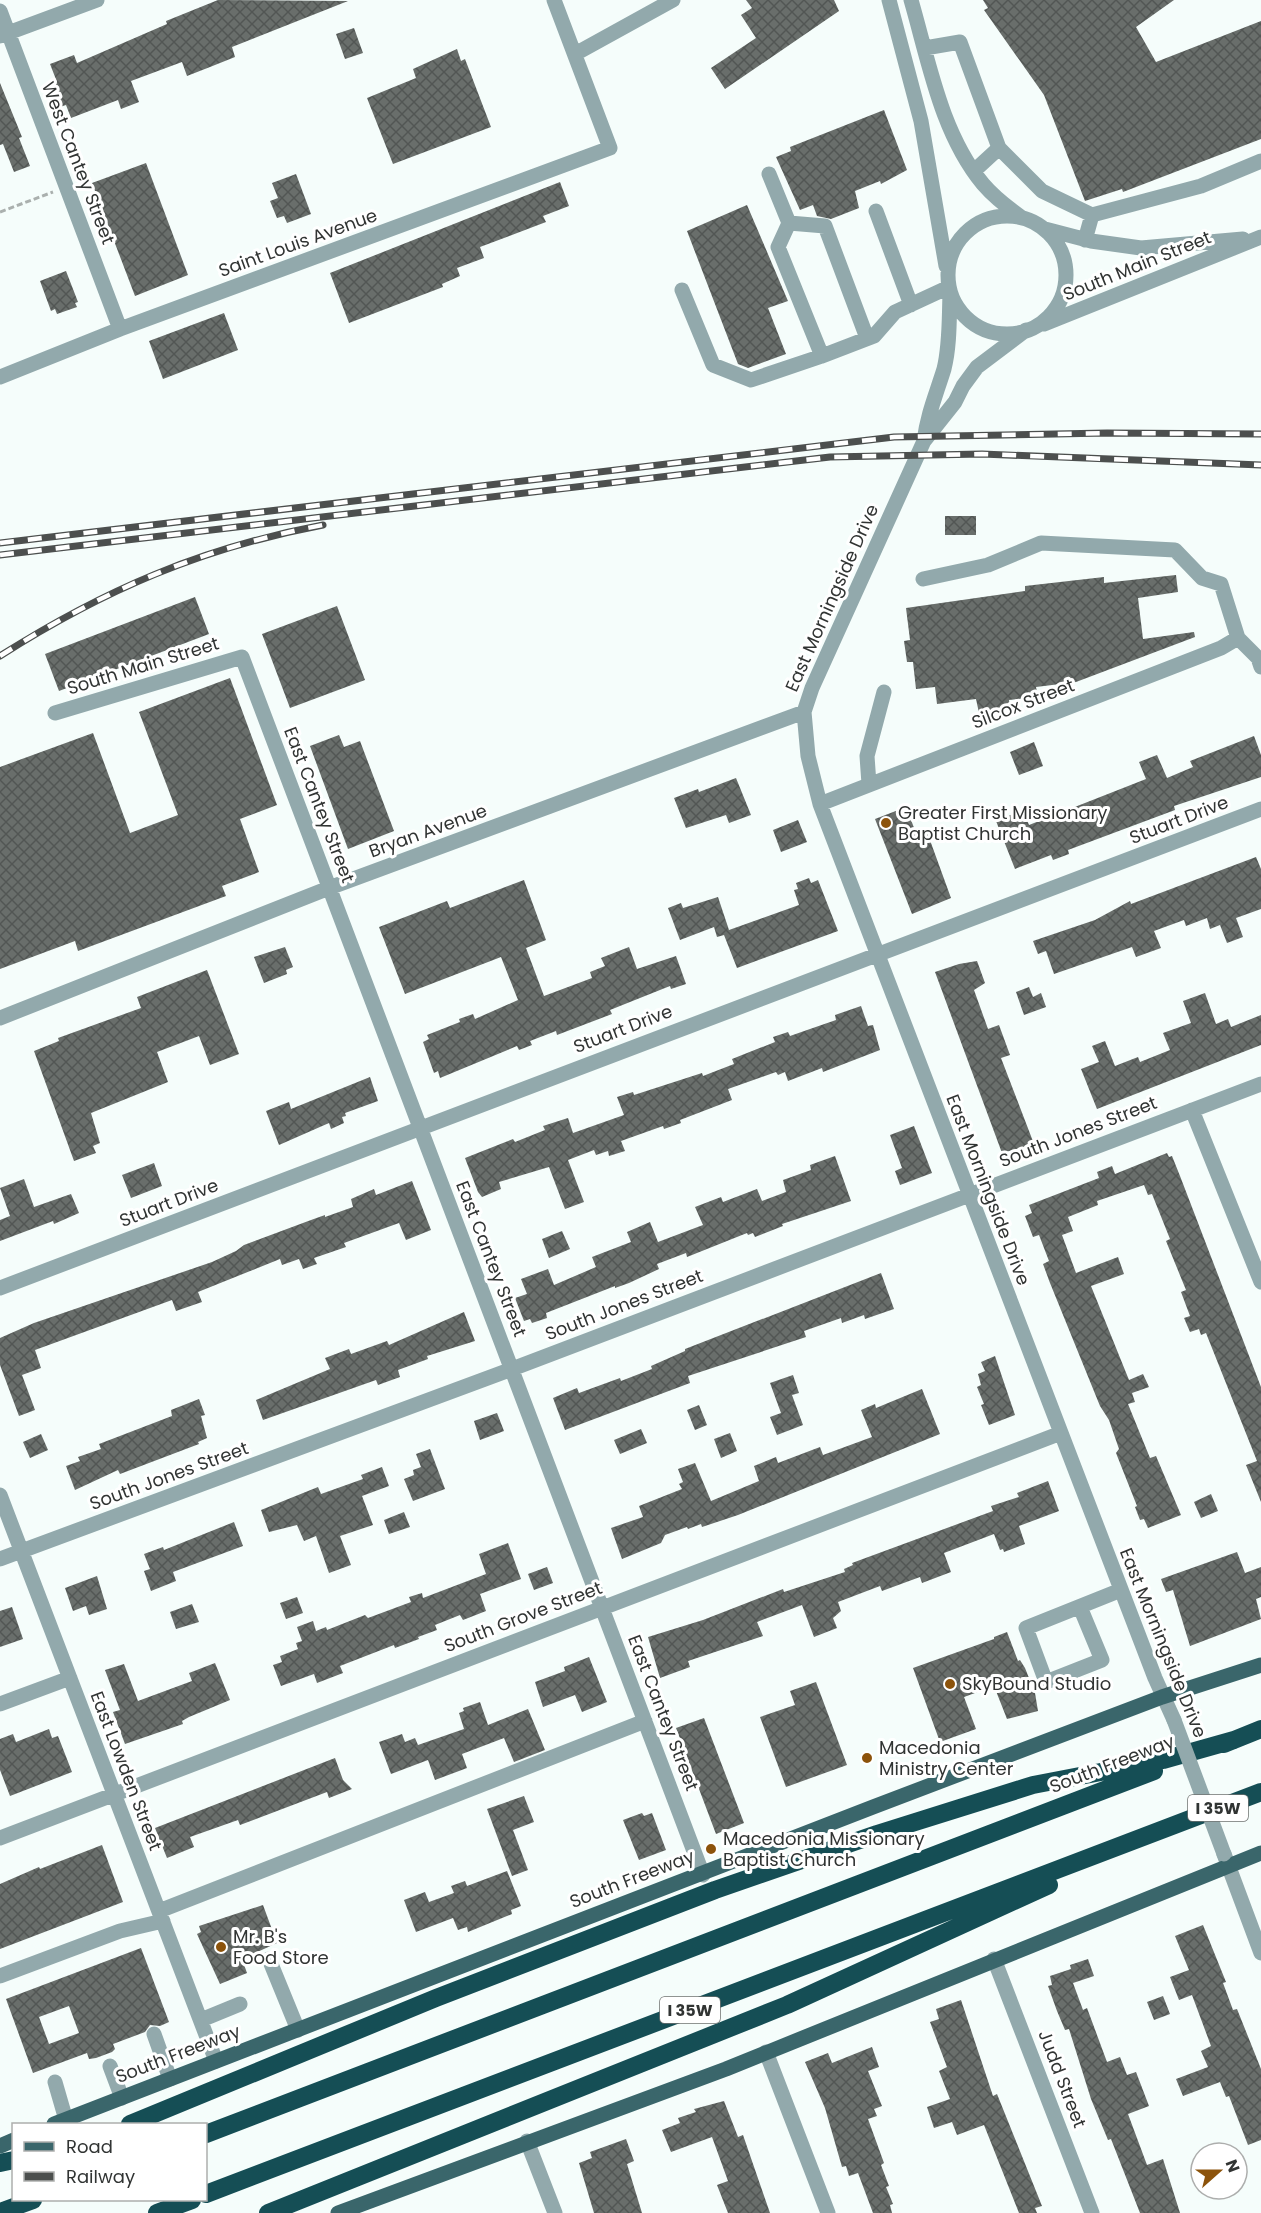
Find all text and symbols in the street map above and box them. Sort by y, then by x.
street label: West Cantey Street [36,78,121,248]
street label: Saint Louis Avenue [215,202,381,283]
street label: South Main Street [1059,224,1215,307]
street label: East Morningside Drive [779,500,884,695]
street label: South Main Street [64,631,222,701]
street label: Silcox Street [968,673,1078,735]
street label: East Cantey Street [278,723,361,886]
street label: Stuart Drive [1126,789,1232,850]
street label: Bryan Avenue [365,798,490,863]
place label: Greater First Missionary Baptist Church [898,800,1107,846]
marker: Greater First Missionary Baptist Church [879,816,893,830]
street label: Stuart Drive [570,998,676,1059]
street label: South Jones Street [995,1090,1160,1173]
street label: East Morningside Drive [940,1091,1036,1289]
street label: Stuart Drive [116,1172,222,1233]
street label: East Cantey Street [450,1177,533,1340]
street label: South Jones Street [541,1263,706,1346]
street label: South Jones Street [86,1435,252,1516]
street label: East Morningside Drive [1114,1544,1213,1741]
street label: South Grove Street [440,1575,605,1658]
street label: East Cantey Street [622,1631,705,1794]
place label: SkyBound Studio [962,1671,1111,1696]
marker: SkyBound Studio [943,1677,957,1691]
street label: East Lowden Street [85,1688,168,1854]
street label: South Freeway [1046,1728,1178,1799]
place label: Macedonia Ministry Center [879,1735,1014,1781]
marker: Macedonia Ministry Center [860,1751,874,1765]
road number: I 35W [1188,1795,1248,1821]
place label: Macedonia Missionary Baptist Church [723,1826,925,1872]
marker: Macedonia Missionary Baptist Church [704,1842,718,1856]
street label: South Freeway [566,1843,698,1914]
place label: Mr. B's Food Store [233,1924,329,1970]
marker: Mr. B's Food Store [214,1940,228,1954]
road number: I 35W [660,1997,720,2023]
street label: South Freeway [112,2018,244,2089]
street label: Judd Street [1032,2026,1093,2131]
legend [12,2123,207,2201]
text: Road [66,2134,113,2159]
north arrow [1189,2141,1249,2201]
text: N [1220,2156,1245,2176]
text: Railway [66,2164,135,2189]

